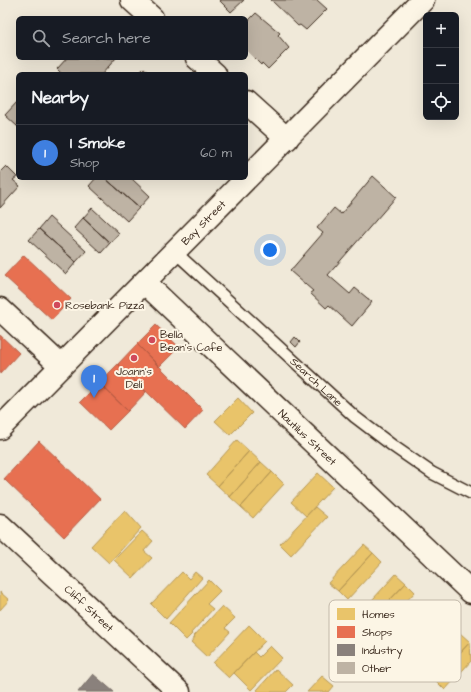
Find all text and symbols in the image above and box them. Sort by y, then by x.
map controls [423,12,459,120]
button: + [423,12,459,48]
search box [16,16,248,60]
icon: search [30,27,52,49]
text: Search here [62,28,151,49]
button: − [423,48,459,84]
button: locate [423,84,459,120]
text: Nearby [32,86,89,110]
text: I Smoke [70,133,125,154]
text: 1 [44,144,46,162]
text: 60 m [200,144,232,162]
text: Shop [70,154,99,172]
street label: Bay Street [178,197,230,249]
your location [260,240,280,260]
place label: Rosebank Pizza [65,298,145,313]
marker: Rosebank Pizza [52,300,62,310]
place label: Bella Bean's Cafe [160,327,222,355]
marker: Bella Bean's Cafe [147,335,157,345]
marker: Joann's Deli [129,353,139,363]
street label: Search Lane [287,354,346,410]
place label: Joann's Deli [116,364,152,392]
pin: 1 [81,365,107,398]
street label: Nautilus Street [275,406,340,469]
street label: Cliff Street [61,582,117,636]
legend [329,600,461,682]
text: Homes [362,607,395,622]
text: Shops [362,625,393,640]
text: Industry [362,643,402,659]
text: Other [362,661,391,676]

